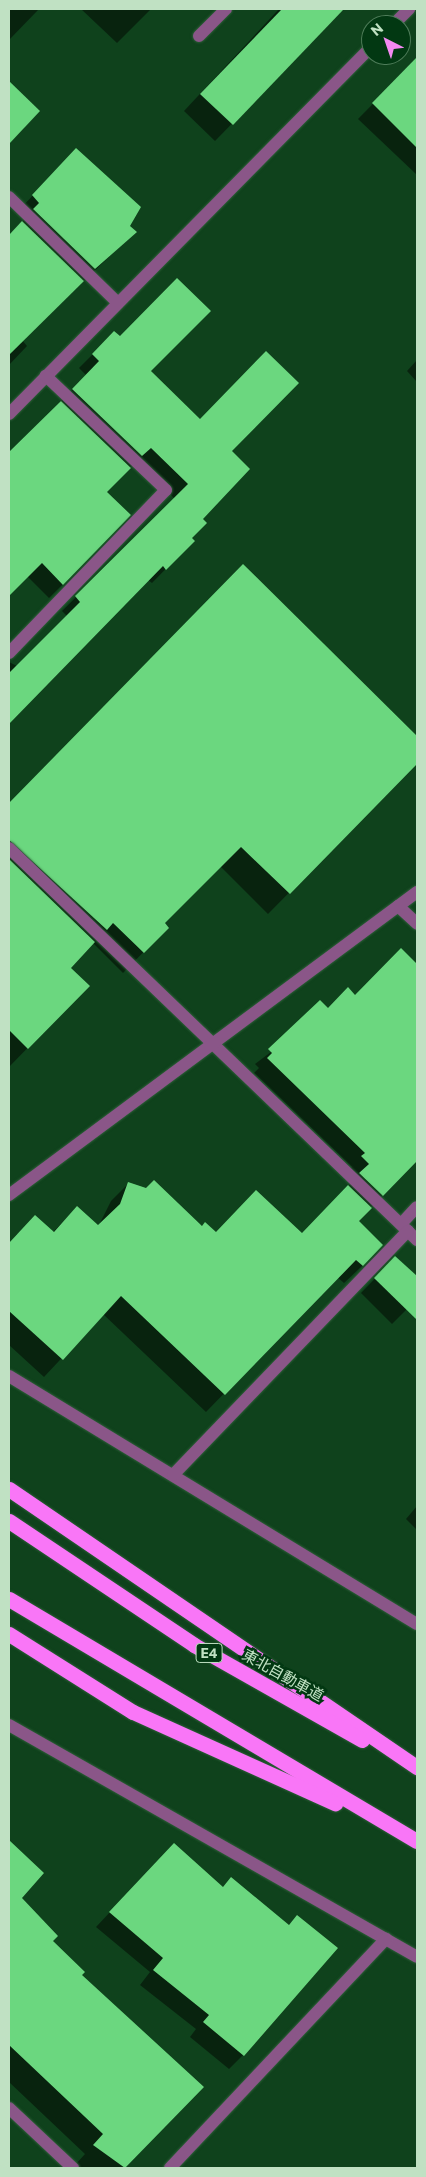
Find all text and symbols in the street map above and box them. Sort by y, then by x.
north arrow [361,15,411,65]
text: N [367,19,386,39]
road number: E4 [195,1642,223,1665]
street label: 東北自動車道 [239,1645,327,1705]

